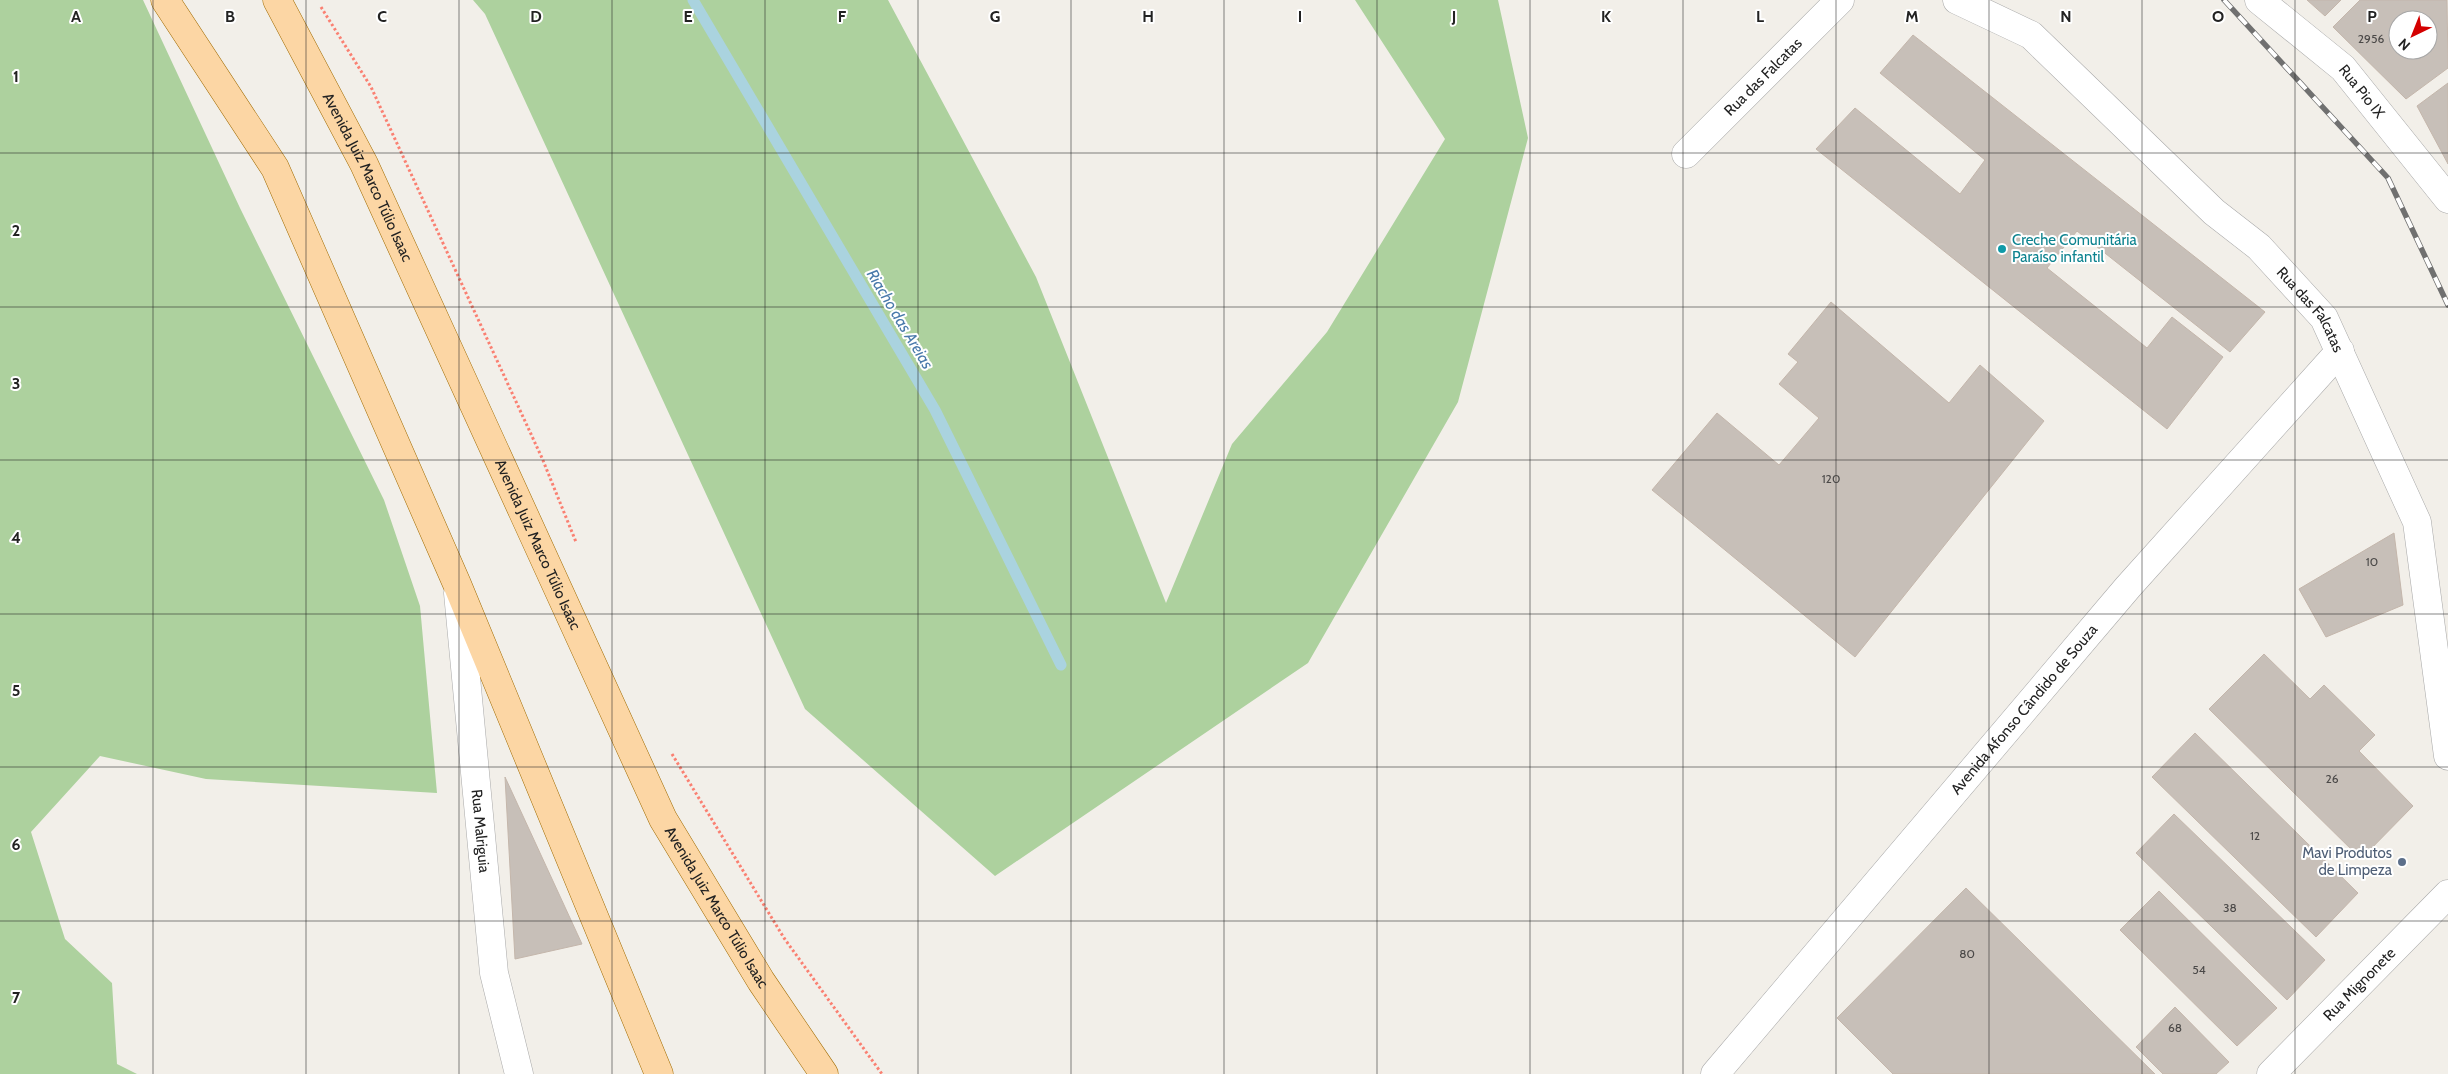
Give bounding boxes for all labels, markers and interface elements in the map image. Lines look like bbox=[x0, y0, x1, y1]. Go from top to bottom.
text: A bbox=[71, 7, 81, 26]
text: B bbox=[225, 7, 235, 26]
text: C bbox=[377, 7, 387, 26]
text: D bbox=[530, 7, 542, 26]
text: E bbox=[683, 7, 693, 26]
text: F bbox=[838, 7, 847, 26]
text: G bbox=[990, 7, 1000, 26]
text: H bbox=[1142, 7, 1154, 26]
text: I bbox=[1298, 7, 1302, 26]
text: J bbox=[1451, 7, 1456, 26]
text: K bbox=[1601, 7, 1611, 26]
text: L bbox=[1756, 7, 1764, 26]
text: M bbox=[1905, 7, 1919, 26]
text: N bbox=[2060, 7, 2072, 26]
text: O bbox=[2212, 7, 2224, 26]
text: P bbox=[2367, 7, 2377, 26]
north arrow bbox=[2388, 10, 2438, 60]
house number: 2956 bbox=[2358, 31, 2384, 46]
street label: Rua das Falcatas bbox=[1720, 34, 1806, 120]
text: N bbox=[2394, 35, 2414, 54]
street label: Rua Pio IX bbox=[2335, 61, 2389, 122]
text: 1 bbox=[13, 67, 19, 86]
street label: Avenida Juiz Marco Túlio Isaac bbox=[319, 90, 416, 264]
text: 2 bbox=[12, 221, 20, 240]
place label: Creche Comunitária Paraíso infantil bbox=[2012, 231, 2137, 266]
marker: Creche Comunitária Paraíso infantil bbox=[1996, 243, 2008, 255]
street label: Rua das Falcatas bbox=[2273, 263, 2347, 355]
water label: Riacho das Areias bbox=[863, 266, 937, 372]
text: 3 bbox=[12, 374, 20, 393]
street label: Avenida Juiz Marco Túlio Isaac bbox=[491, 456, 585, 633]
house number: 120 bbox=[1822, 471, 1840, 486]
text: 4 bbox=[11, 528, 21, 547]
house number: 10 bbox=[2366, 554, 2378, 569]
street label: Avenida Afonso Cândido de Souza bbox=[1947, 620, 2102, 798]
text: 5 bbox=[12, 681, 20, 700]
house number: 26 bbox=[2325, 771, 2339, 786]
street label: Rua Malriguia bbox=[468, 788, 494, 874]
street label: Avenida Juiz Marco Túlio Isaac bbox=[661, 823, 772, 992]
house number: 12 bbox=[2250, 828, 2260, 843]
text: 6 bbox=[12, 835, 21, 854]
place label: Mavi Produtos de Limpeza bbox=[2302, 844, 2393, 879]
marker: Mavi Produtos de Limpeza bbox=[2396, 856, 2408, 868]
house number: 38 bbox=[2223, 900, 2237, 915]
street label: Rua Mignonete bbox=[2319, 944, 2399, 1024]
house number: 80 bbox=[1959, 946, 1975, 961]
house number: 54 bbox=[2192, 962, 2206, 977]
text: 7 bbox=[12, 988, 21, 1007]
house number: 68 bbox=[2168, 1020, 2182, 1035]

